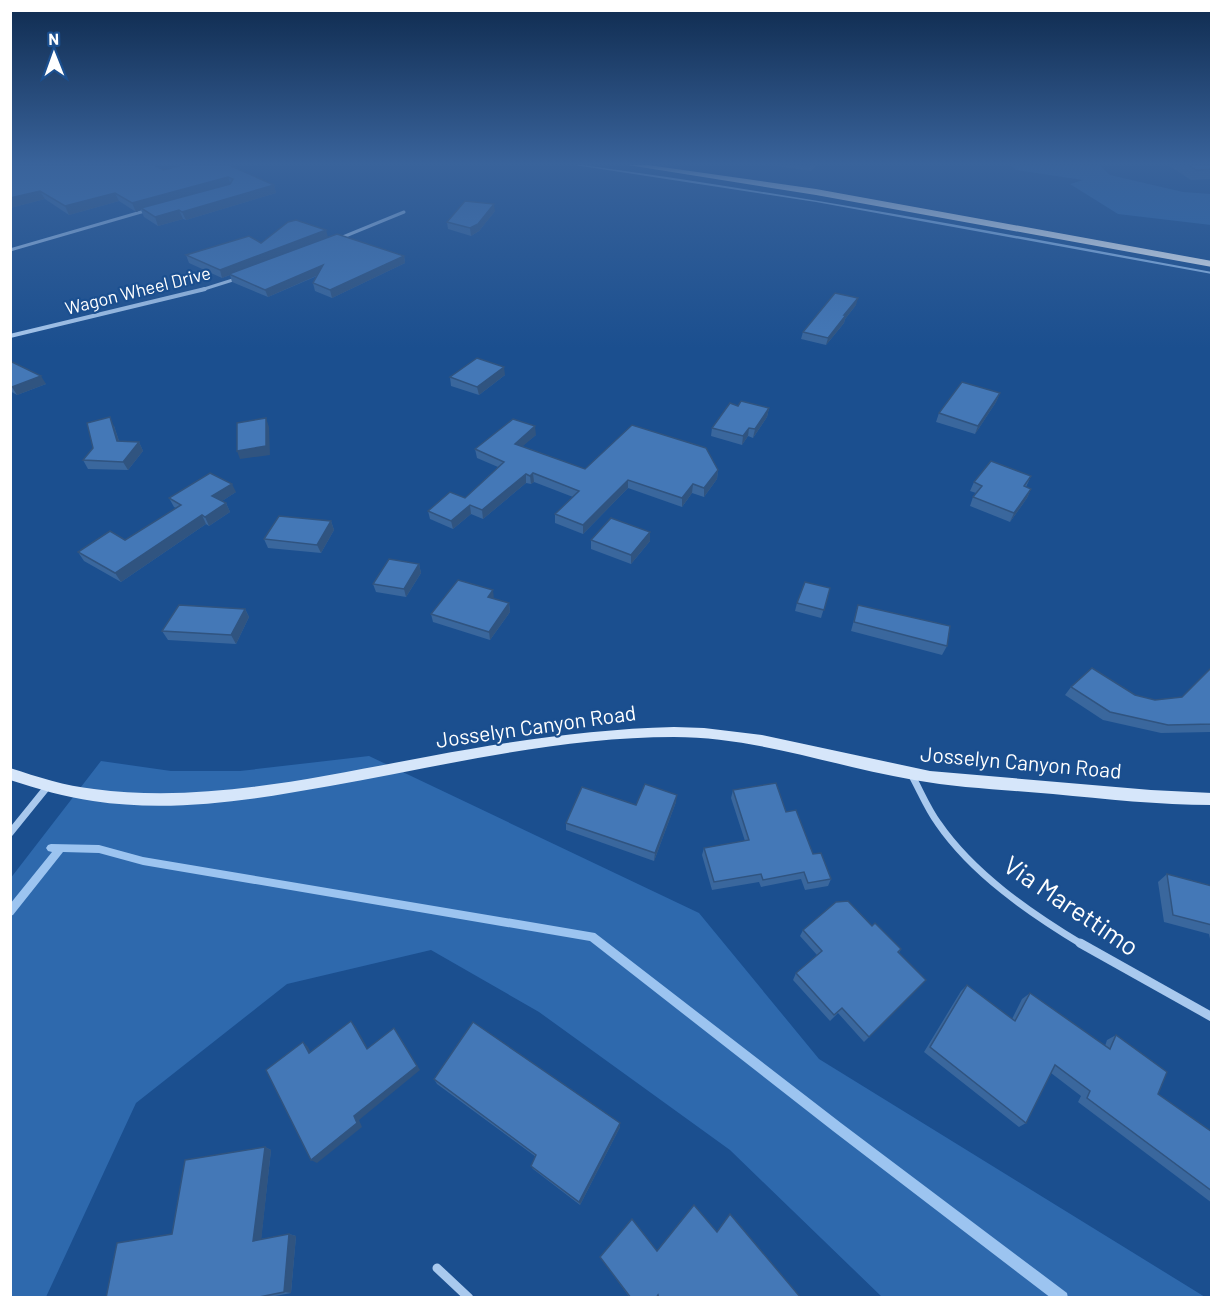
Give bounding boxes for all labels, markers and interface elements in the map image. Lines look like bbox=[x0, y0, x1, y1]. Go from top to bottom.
north arrow bbox=[24, 24, 84, 84]
text: N bbox=[48, 29, 59, 48]
street label: Wagon Wheel Drive bbox=[63, 261, 213, 319]
street label: Josselyn Canyon Road bbox=[434, 699, 637, 752]
street label: Josselyn Canyon Road bbox=[919, 740, 1123, 783]
street label: Via Marettimo bbox=[998, 848, 1145, 961]

